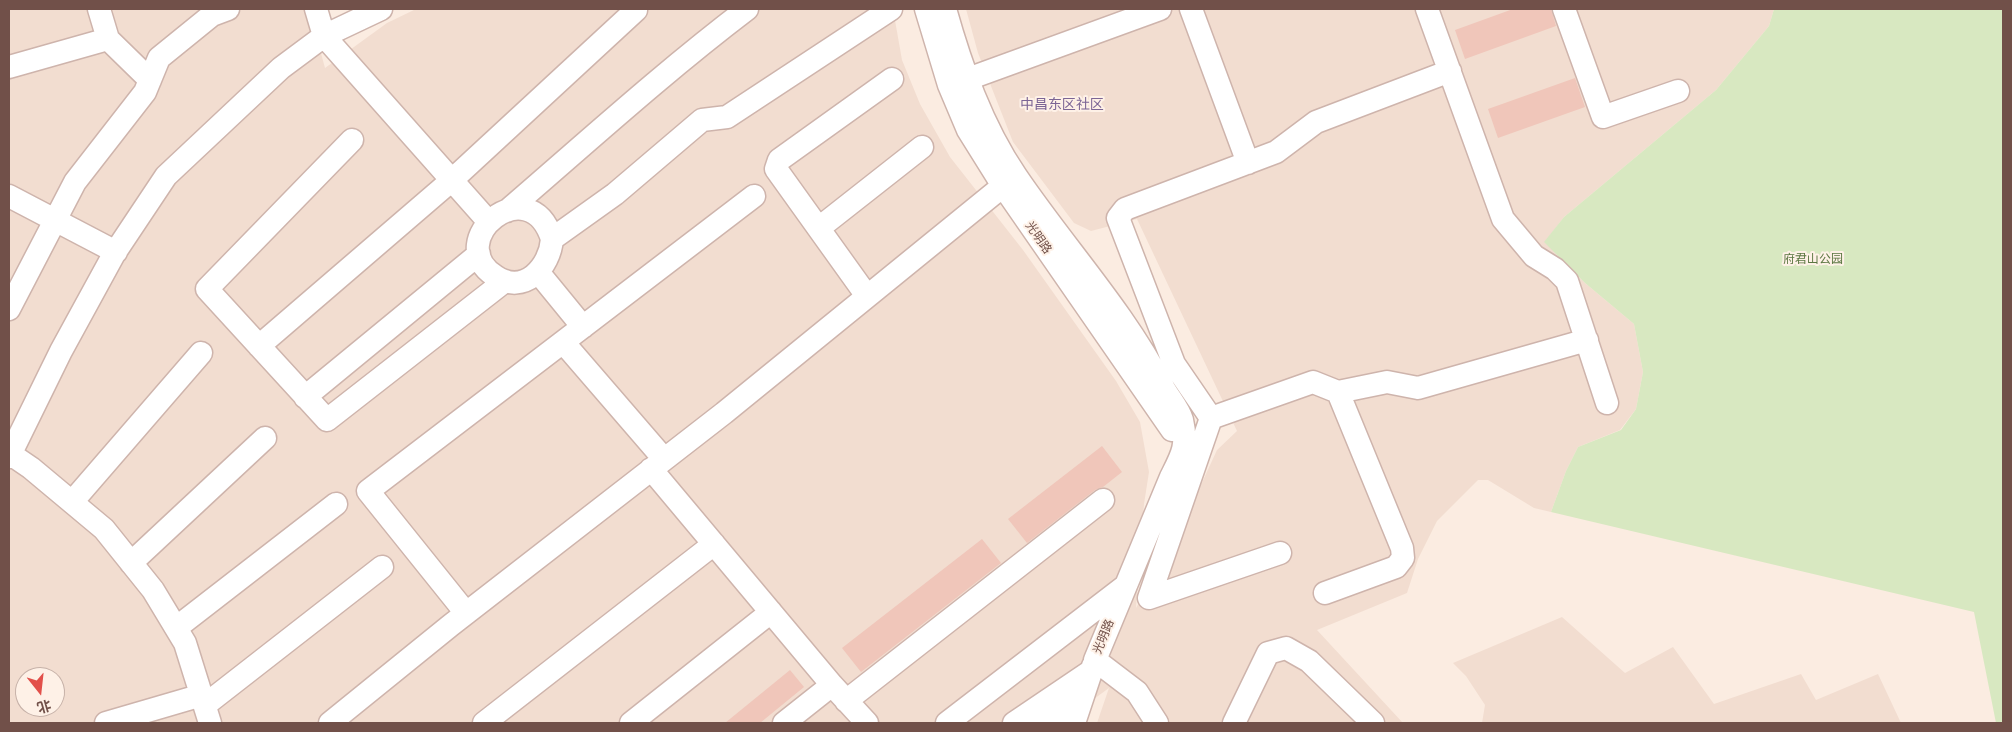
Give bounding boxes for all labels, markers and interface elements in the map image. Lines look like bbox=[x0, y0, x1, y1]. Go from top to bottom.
district label: 中昌东区社区 bbox=[1020, 97, 1104, 113]
street label: 光明路 bbox=[1022, 219, 1054, 257]
park label: 府君山公园 bbox=[1783, 253, 1843, 267]
street label: 光明路 bbox=[1091, 618, 1117, 656]
north arrow bbox=[15, 667, 65, 717]
text: 北 bbox=[35, 696, 53, 716]

